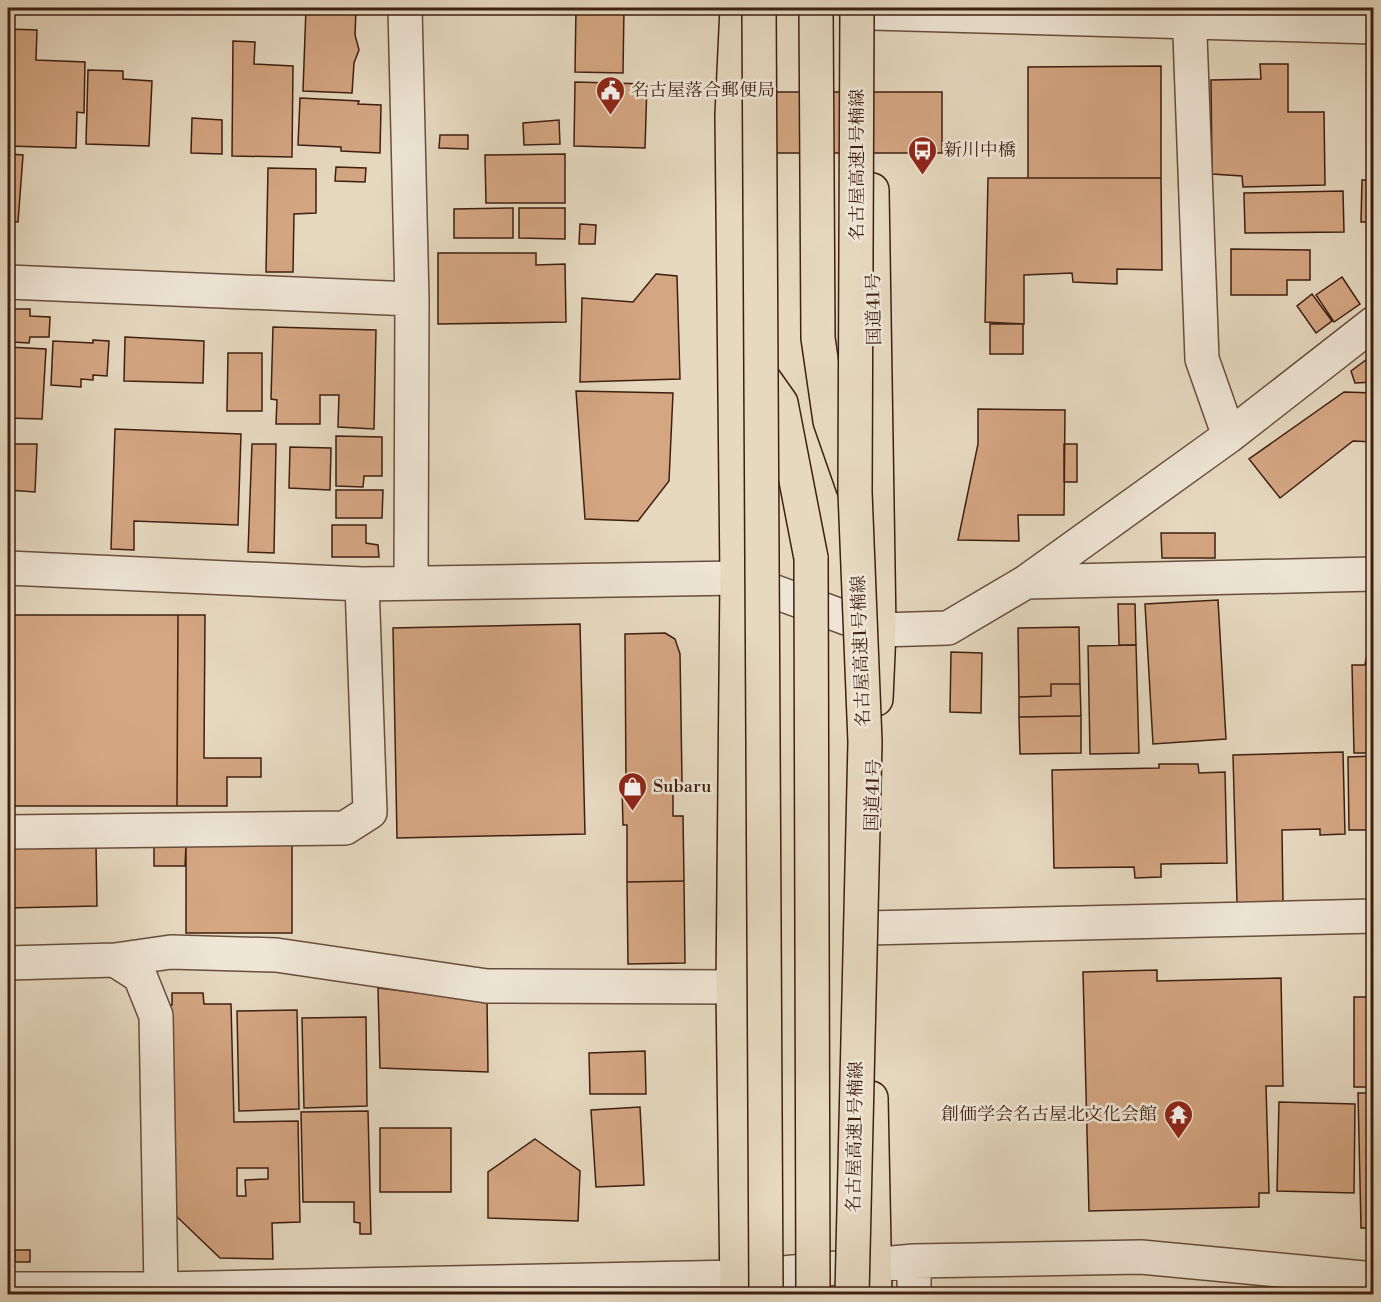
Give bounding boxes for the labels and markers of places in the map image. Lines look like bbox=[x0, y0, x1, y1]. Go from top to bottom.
public building icon: 名古屋落合郵便局 bbox=[594, 74, 626, 116]
place label: 名古屋落合郵便局 bbox=[631, 79, 775, 102]
bus stop icon: 新川中橋 bbox=[907, 134, 939, 176]
place label: 新川中橋 bbox=[944, 139, 1016, 162]
shop icon: Subaru bbox=[616, 770, 648, 812]
place label: Subaru bbox=[653, 775, 712, 798]
temple icon: 創価学会名古屋北文化会館 bbox=[1162, 1098, 1194, 1140]
place label: 創価学会名古屋北文化会館 bbox=[941, 1103, 1157, 1126]

